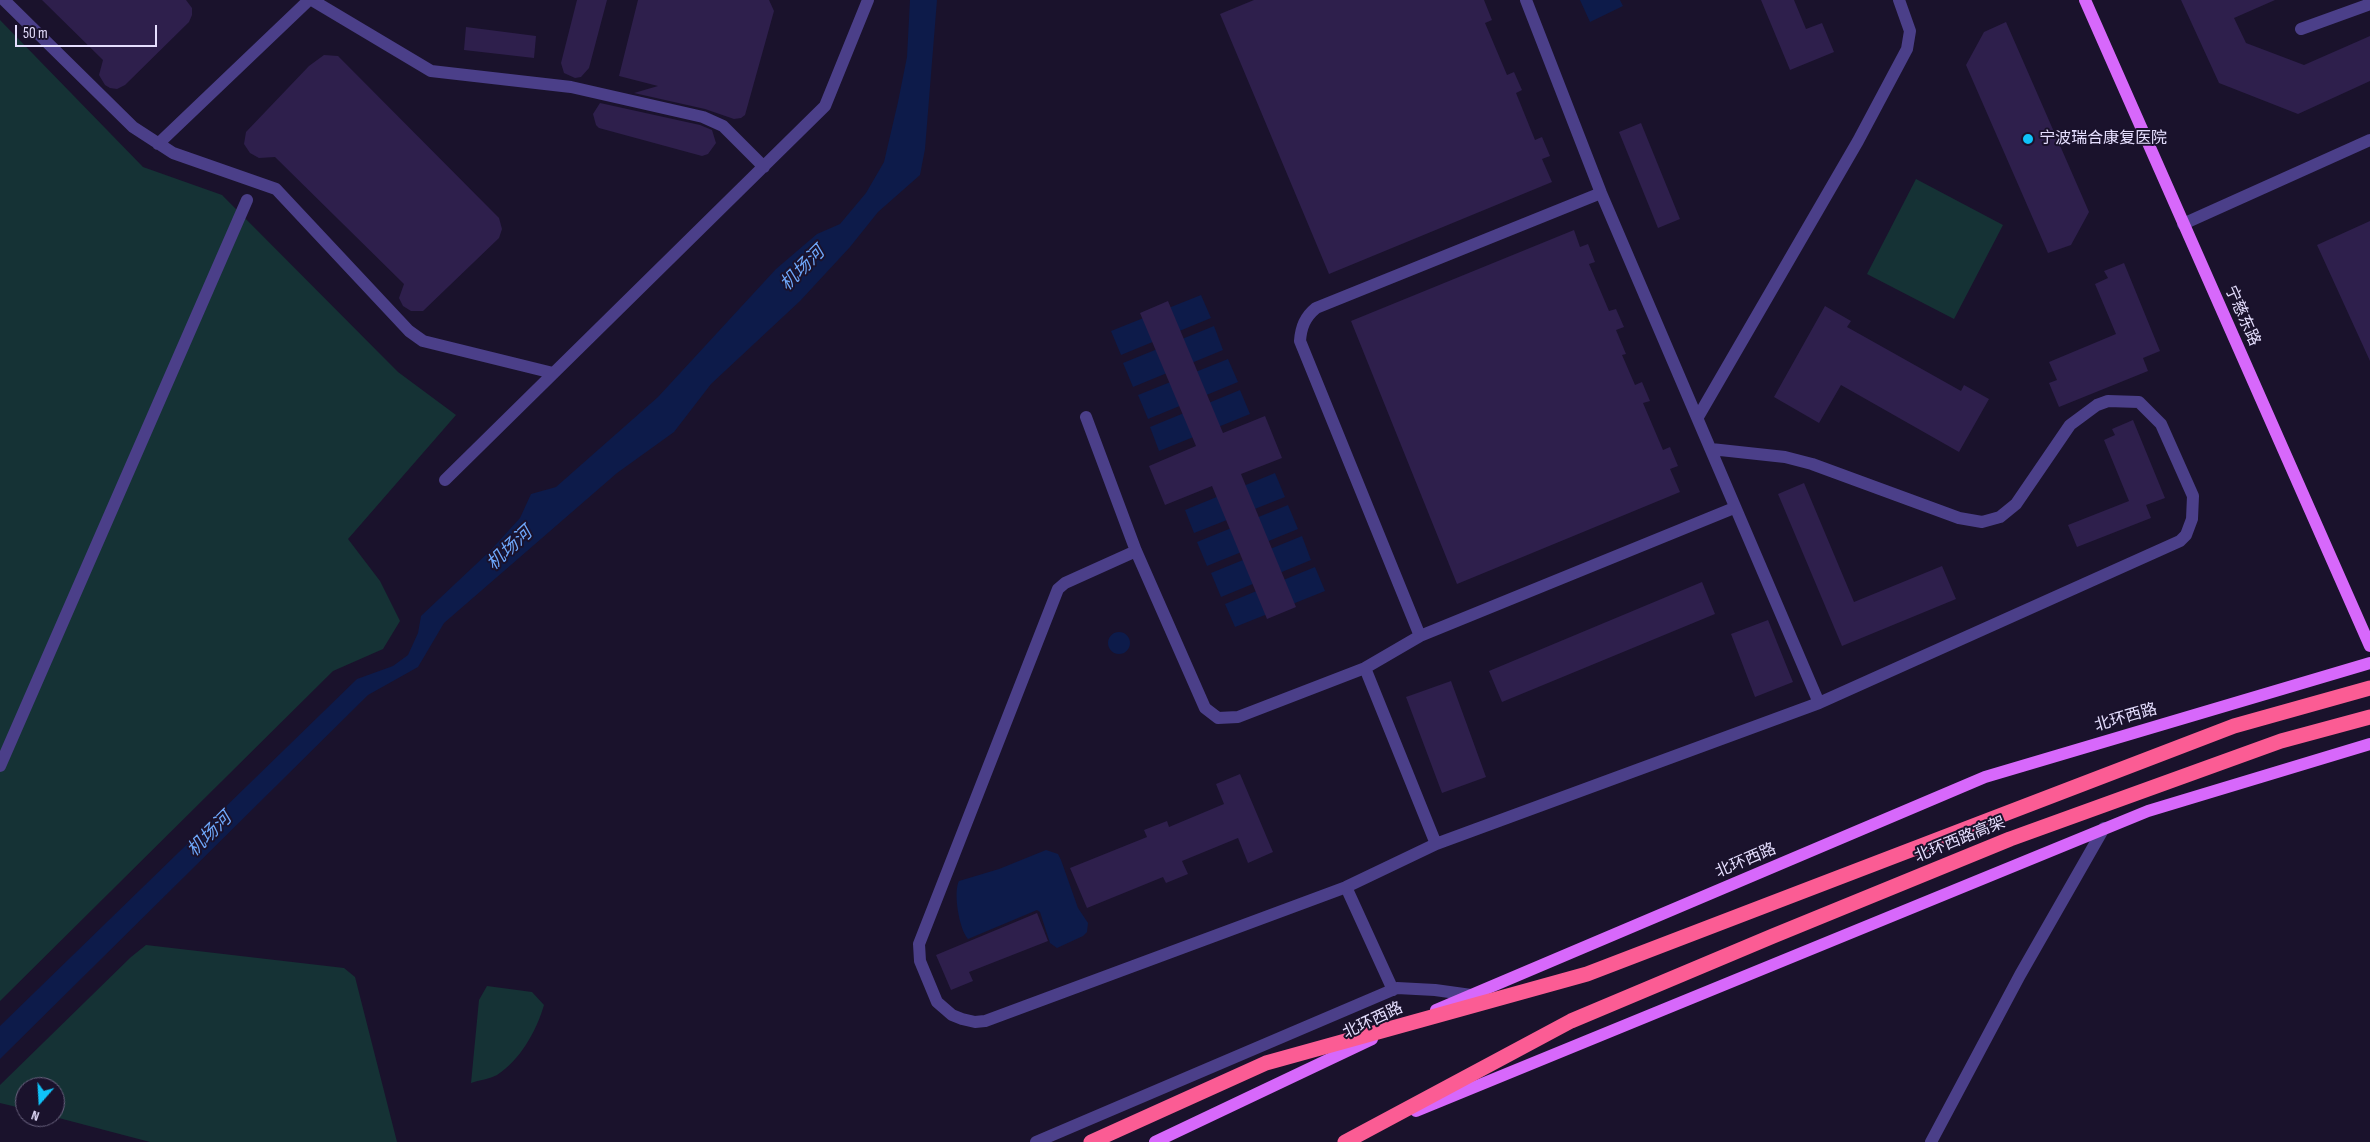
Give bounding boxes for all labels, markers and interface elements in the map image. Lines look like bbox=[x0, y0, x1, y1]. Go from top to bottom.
scale bar bbox=[18, 15, 160, 47]
text: 50 m bbox=[23, 24, 48, 43]
place label: 宁波瑞合康复医院 bbox=[2039, 129, 2167, 149]
marker: 宁波瑞合康复医院 bbox=[2021, 132, 2035, 146]
water label: 机场河 bbox=[776, 242, 830, 296]
street label: 宁慈东路 bbox=[2220, 283, 2264, 349]
water label: 机场河 bbox=[483, 523, 537, 575]
street label: 北环西路 bbox=[2093, 700, 2159, 736]
water label: 机场河 bbox=[183, 808, 237, 862]
street label: 北环西路高架 bbox=[1912, 813, 2008, 867]
street label: 北环西路 bbox=[1713, 840, 1779, 882]
street label: 北环西路 bbox=[1340, 999, 1406, 1043]
north arrow bbox=[15, 1077, 65, 1127]
text: N bbox=[29, 1106, 42, 1125]

